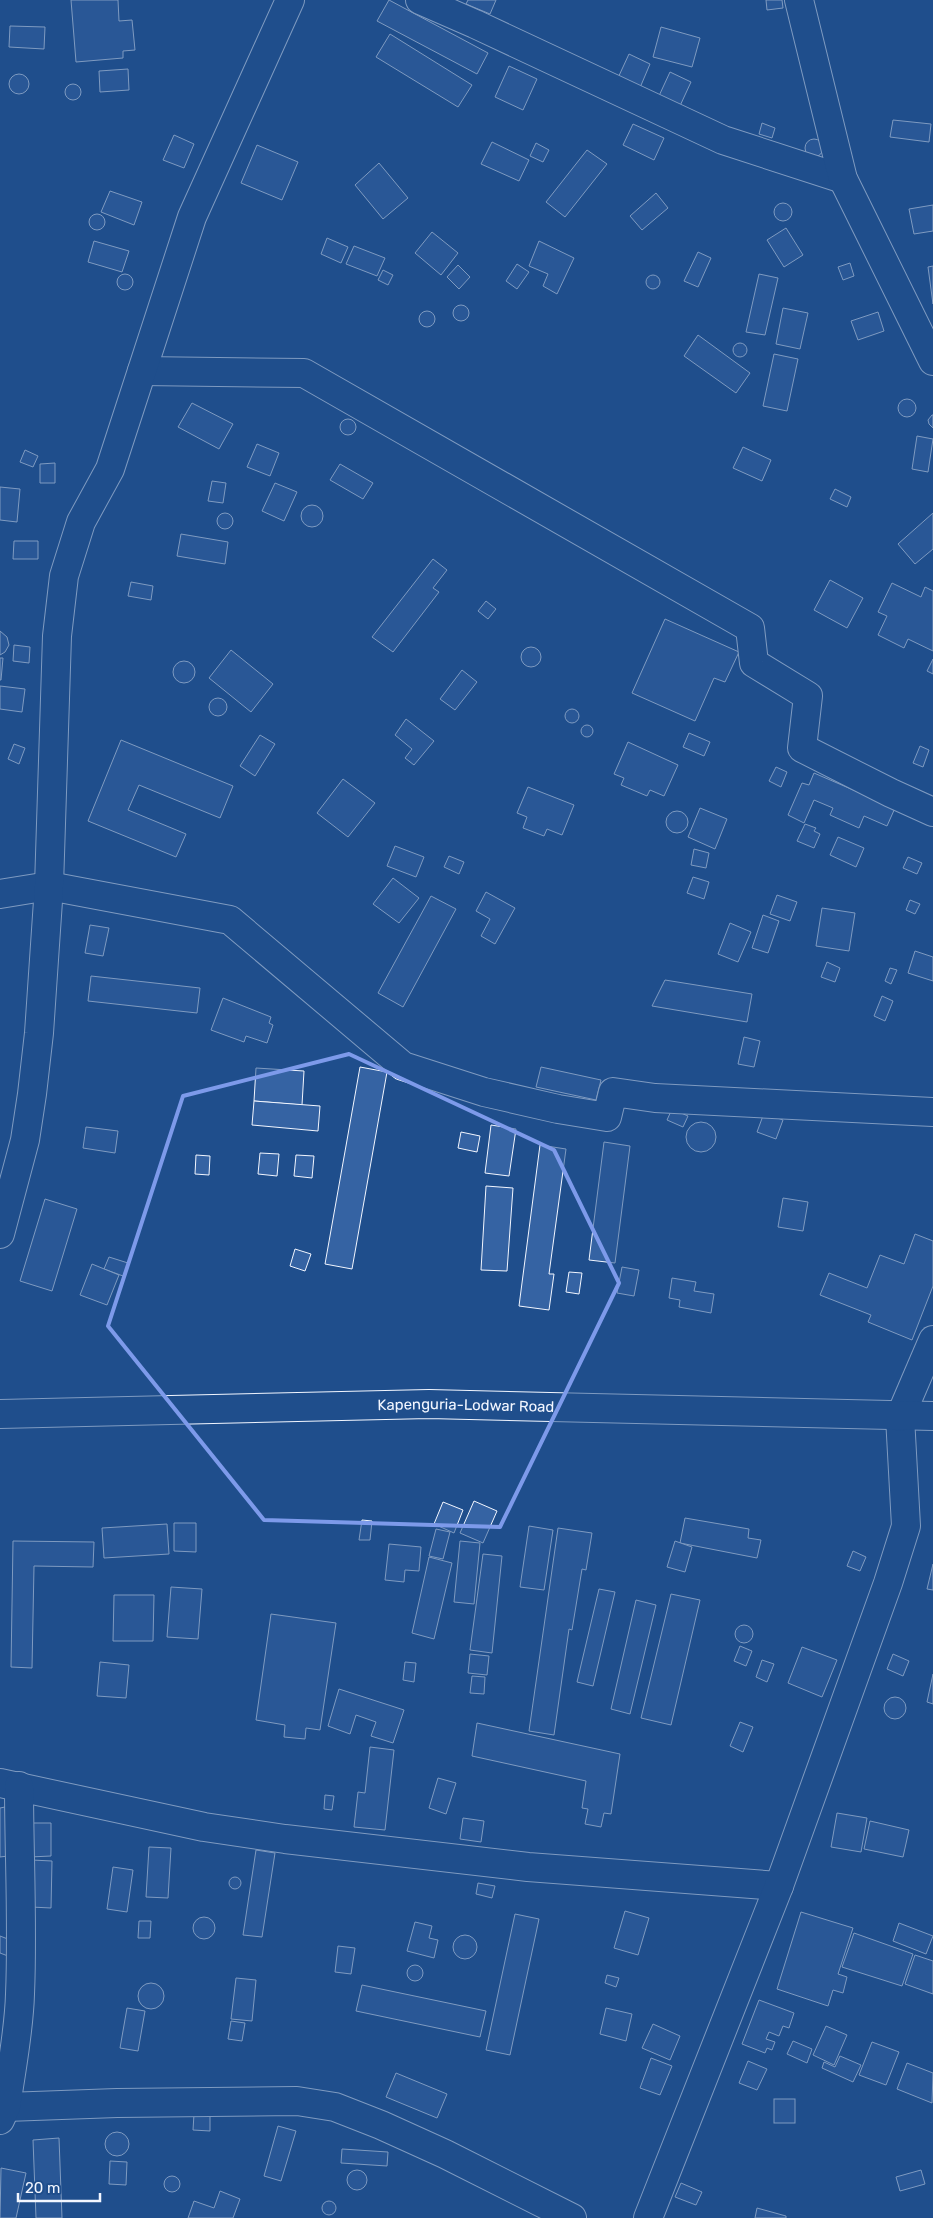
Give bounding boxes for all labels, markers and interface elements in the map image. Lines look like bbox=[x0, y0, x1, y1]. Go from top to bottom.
street label: Kapenguria-Lodwar Road bbox=[377, 1395, 555, 1416]
scale bar bbox=[18, 2170, 100, 2202]
text: 20 m bbox=[25, 2179, 60, 2197]

